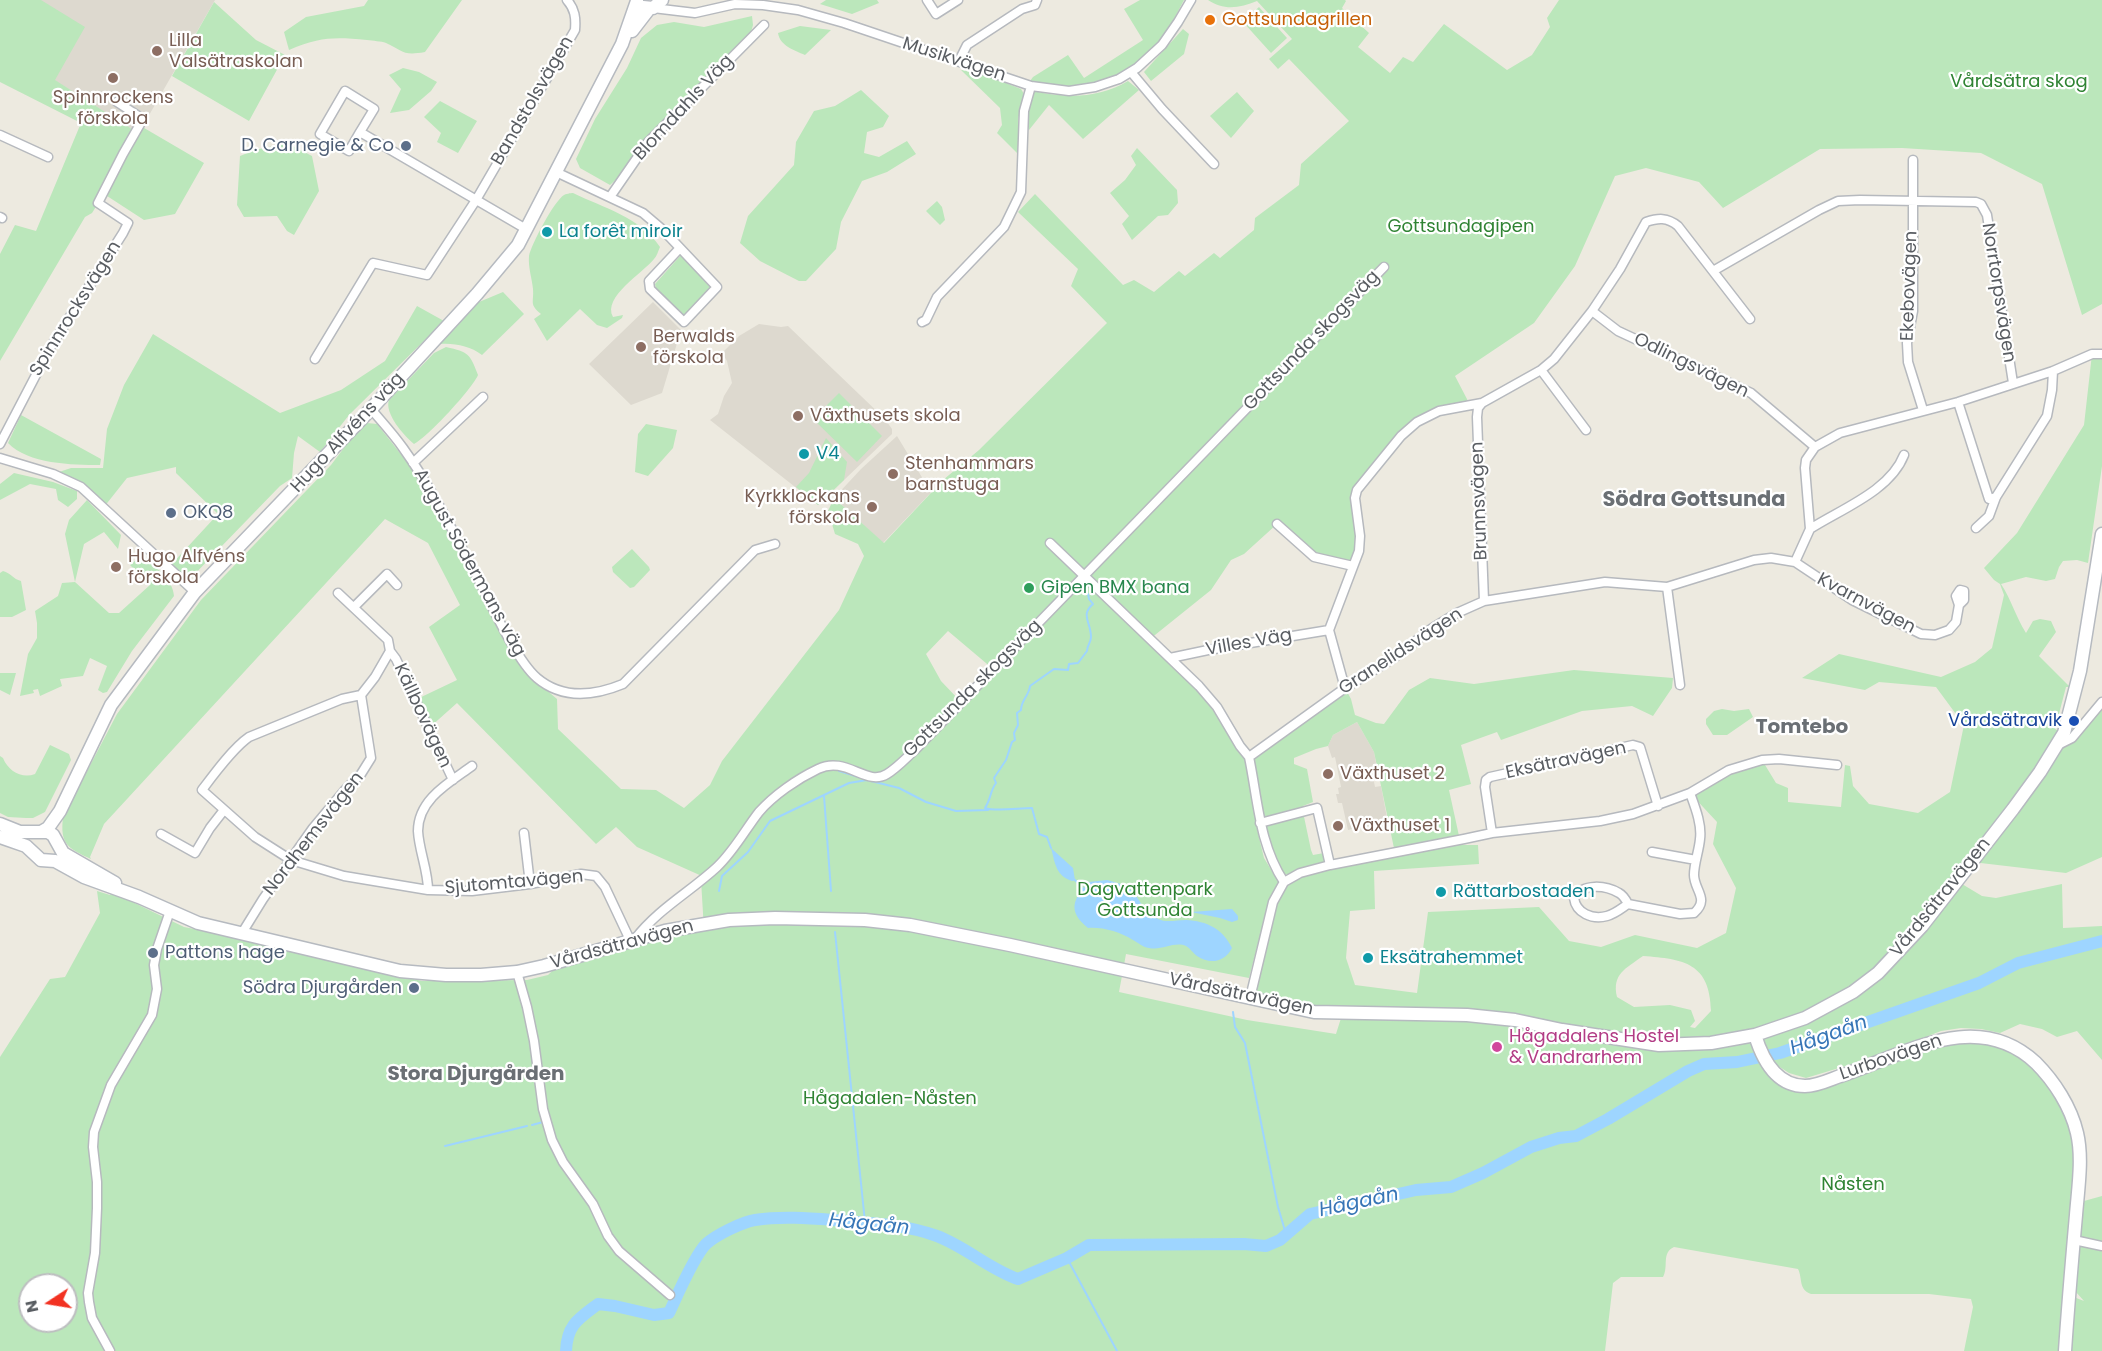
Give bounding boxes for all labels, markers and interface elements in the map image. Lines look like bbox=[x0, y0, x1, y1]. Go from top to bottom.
place label: Gottsundagrillen bbox=[1222, 9, 1372, 31]
marker: Gottsundagrillen bbox=[1203, 13, 1217, 27]
place label: Lilla Valsätraskolan bbox=[169, 30, 303, 72]
street label: Bandstolsvägen bbox=[487, 33, 579, 169]
street label: Musikvägen bbox=[900, 33, 1008, 87]
marker: Lilla Valsätraskolan bbox=[150, 44, 164, 58]
street label: Blomdahls Väg bbox=[630, 51, 738, 165]
marker: Spinnrockens förskola bbox=[106, 71, 120, 85]
park label: Vårdsätra skog bbox=[1950, 71, 2088, 93]
place label: Spinnrockens förskola bbox=[53, 87, 173, 130]
place label: D. Carnegie & Co bbox=[241, 135, 394, 157]
marker: D. Carnegie & Co bbox=[399, 139, 413, 153]
park label: Gottsundagipen bbox=[1388, 216, 1534, 238]
place label: La forêt miroir bbox=[559, 221, 683, 243]
street label: Norrtorpsvägen bbox=[1976, 222, 2020, 364]
marker: La forêt miroir bbox=[540, 225, 554, 239]
street label: Ekebovägen bbox=[1897, 230, 1923, 342]
street label: Spinnrocksvägen bbox=[26, 237, 126, 381]
street label: Gottsunda skogsväg bbox=[1239, 266, 1385, 416]
place label: Berwalds förskola bbox=[653, 326, 735, 368]
street label: Odlingsvägen bbox=[1630, 329, 1752, 403]
marker: Berwalds förskola bbox=[634, 340, 648, 354]
street label: Hugo Alfvéns väg bbox=[287, 368, 409, 498]
place label: Växthusets skola bbox=[810, 405, 961, 427]
marker: Växthusets skola bbox=[791, 409, 805, 423]
street label: Brunnsvägen bbox=[1467, 441, 1493, 561]
place label: V4 bbox=[816, 443, 839, 465]
marker: V4 bbox=[797, 447, 811, 461]
place label: Stenhammars barnstuga bbox=[905, 453, 1034, 496]
street label: August Södermans väg bbox=[408, 465, 530, 661]
marker: Stenhammars barnstuga bbox=[886, 467, 900, 481]
place label: Kyrkklockans förskola bbox=[745, 486, 860, 528]
district label: Södra Gottsunda bbox=[1602, 488, 1786, 514]
marker: Kyrkklockans förskola bbox=[865, 500, 879, 514]
place label: OKQ8 bbox=[183, 502, 233, 524]
marker: OKQ8 bbox=[164, 506, 178, 520]
place label: Hugo Alfvéns förskola bbox=[128, 546, 245, 588]
marker: Hugo Alfvéns förskola bbox=[109, 560, 123, 574]
street label: Kvarnvägen bbox=[1813, 569, 1919, 639]
place label: Gipen BMX bana bbox=[1041, 577, 1190, 599]
marker: Gipen BMX bana bbox=[1022, 581, 1036, 595]
street label: Granelidsvägen bbox=[1335, 604, 1467, 700]
street label: Gottsunda skogsväg bbox=[899, 615, 1047, 763]
street label: Villes Väg bbox=[1204, 625, 1294, 661]
street label: Källbovägen bbox=[388, 660, 456, 772]
place label: Vårdsätravik bbox=[1948, 710, 2062, 732]
marker: Vårdsätravik bbox=[2067, 714, 2081, 728]
district label: Tomtebo bbox=[1756, 716, 1848, 740]
street label: Eksätravägen bbox=[1504, 738, 1628, 784]
place label: Växthuset 2 bbox=[1340, 763, 1445, 785]
marker: Växthuset 2 bbox=[1321, 767, 1335, 781]
street label: Nordhemsvägen bbox=[259, 768, 369, 900]
place label: Växthuset 1 bbox=[1350, 815, 1450, 837]
marker: Växthuset 1 bbox=[1331, 819, 1345, 833]
street label: Vårdsätravägen bbox=[1886, 834, 1996, 962]
street label: Sjutomtavägen bbox=[444, 866, 584, 900]
park label: Dagvattenpark Gottsunda bbox=[1077, 879, 1213, 922]
place label: Rättarbostaden bbox=[1453, 881, 1595, 903]
marker: Rättarbostaden bbox=[1434, 885, 1448, 899]
street label: Vårdsätravägen bbox=[548, 916, 696, 974]
place label: Pattons hage bbox=[165, 942, 285, 964]
marker: Pattons hage bbox=[146, 946, 160, 960]
place label: Eksätrahemmet bbox=[1380, 947, 1523, 969]
marker: Eksätrahemmet bbox=[1361, 951, 1375, 965]
street label: Vårdsätravägen bbox=[1167, 969, 1315, 1021]
place label: Södra Djurgården bbox=[243, 977, 402, 999]
marker: Södra Djurgården bbox=[407, 981, 421, 995]
water label: Hågaån bbox=[1787, 1011, 1871, 1061]
place label: Hågadalens Hostel & Vandrarhem bbox=[1509, 1026, 1679, 1068]
street label: Lurbovägen bbox=[1837, 1030, 1945, 1086]
marker: Hågadalens Hostel & Vandrarhem bbox=[1490, 1040, 1504, 1054]
district label: Stora Djurgården bbox=[387, 1063, 565, 1087]
park label: Hågadalen-Nåsten bbox=[803, 1088, 977, 1110]
park label: Nåsten bbox=[1821, 1174, 1885, 1196]
water label: Hågaån bbox=[1317, 1183, 1401, 1223]
water label: Hågaån bbox=[828, 1209, 910, 1241]
north arrow bbox=[18, 1273, 78, 1333]
text: N bbox=[19, 1298, 44, 1315]

